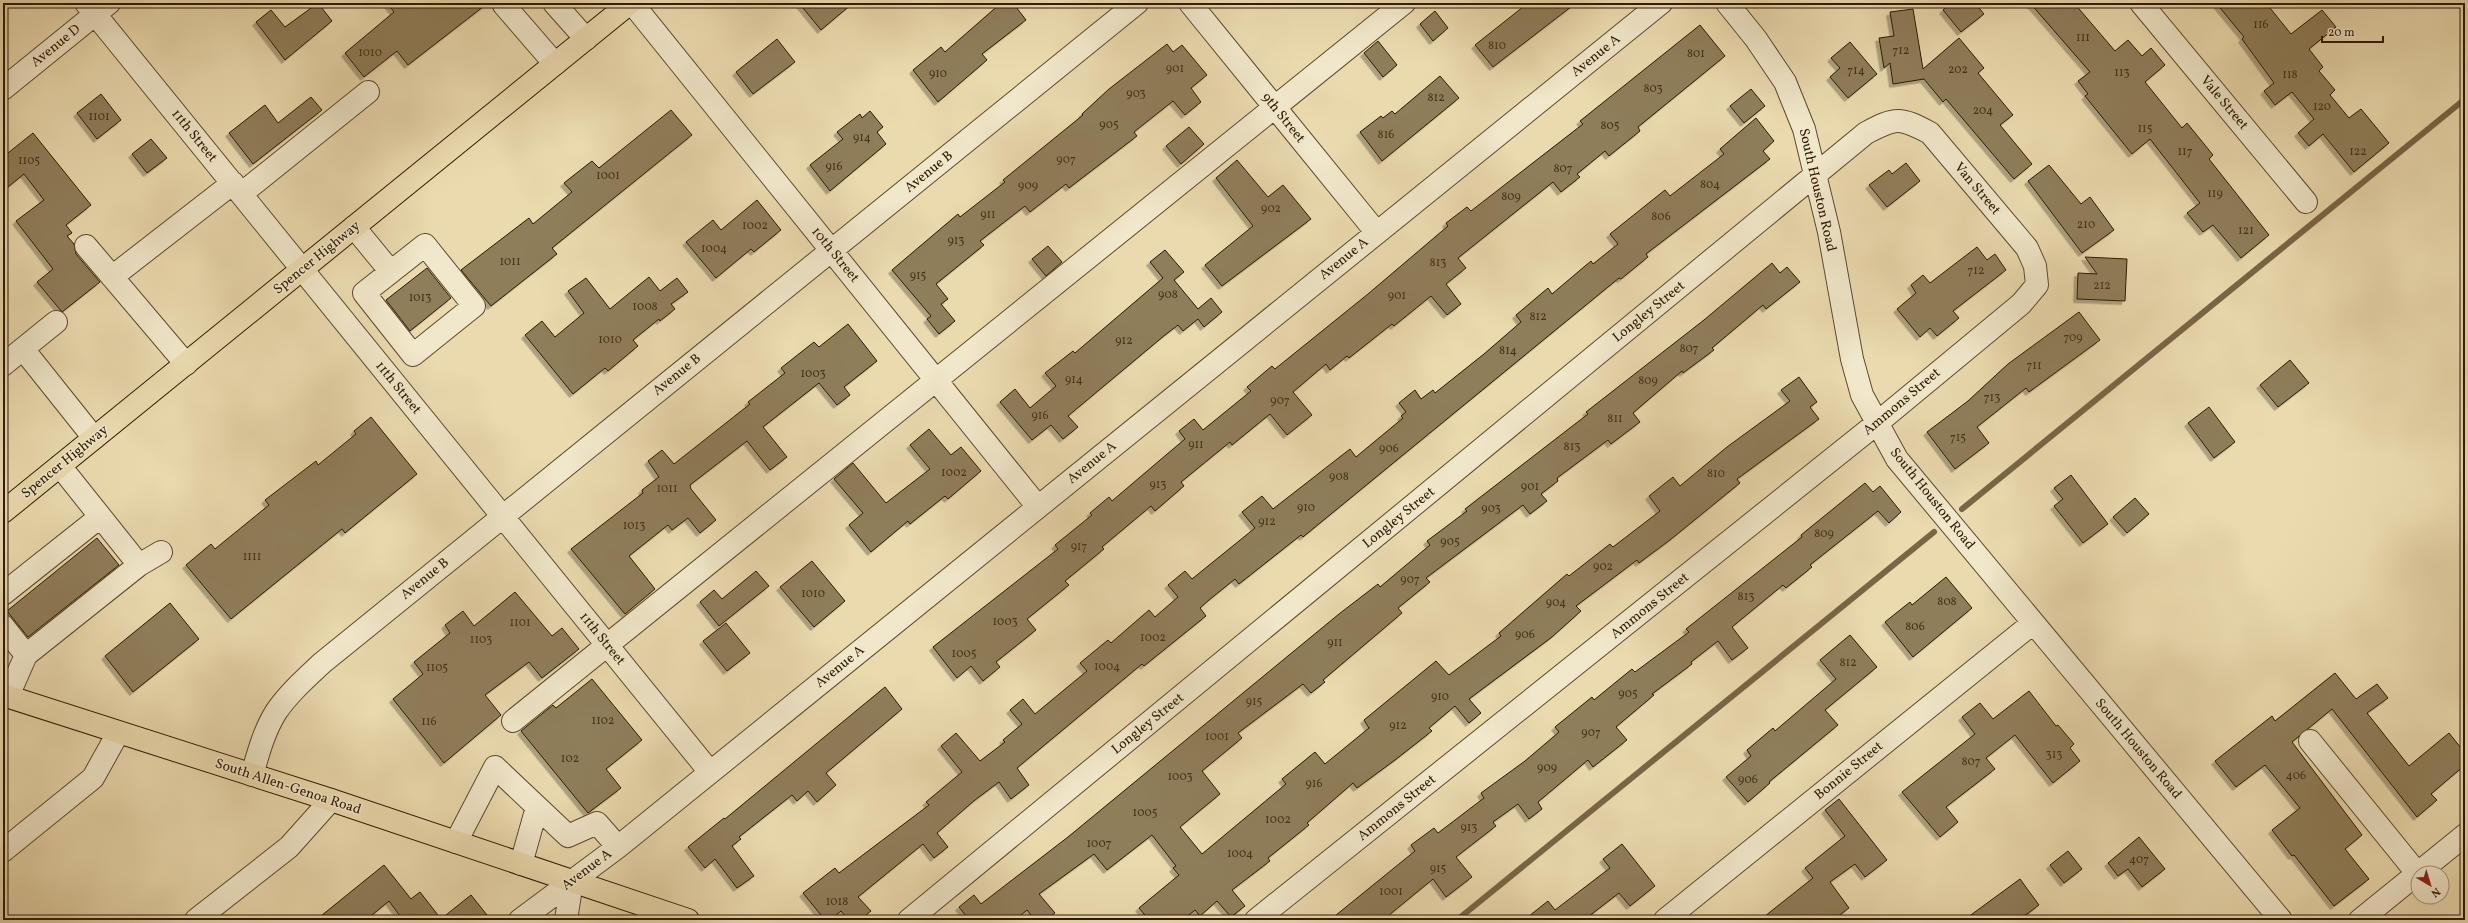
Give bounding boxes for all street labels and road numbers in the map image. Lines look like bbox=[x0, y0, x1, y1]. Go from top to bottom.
street label: Avenue D bbox=[27, 20, 85, 72]
street label: Avenue A bbox=[1567, 30, 1625, 82]
street label: Vale Street bbox=[2196, 72, 2252, 134]
street label: 9th Street bbox=[1257, 89, 1309, 147]
street label: 11th Street bbox=[167, 105, 221, 167]
street label: South Houston Road bbox=[1794, 126, 1840, 254]
street label: Avenue B bbox=[901, 147, 957, 197]
street label: Van Street bbox=[1949, 159, 2005, 219]
street label: Spencer Highway bbox=[269, 217, 365, 299]
street label: 10th Street bbox=[807, 223, 863, 287]
street label: Avenue A bbox=[1315, 233, 1373, 285]
street label: Longley Street bbox=[1609, 277, 1689, 347]
street label: Avenue B bbox=[649, 350, 705, 400]
street label: 11th Street bbox=[371, 357, 425, 419]
street label: Ammons Street bbox=[1859, 364, 1945, 440]
street label: Spencer Highway bbox=[17, 421, 113, 503]
street label: Avenue A bbox=[1063, 437, 1121, 489]
street label: South Houston Road bbox=[1885, 444, 1979, 554]
street label: Longley Street bbox=[1359, 483, 1439, 553]
street label: Avenue B bbox=[397, 554, 453, 604]
street label: Ammons Street bbox=[1607, 568, 1693, 644]
street label: 11th Street bbox=[575, 608, 629, 670]
street label: Avenue A bbox=[811, 641, 869, 693]
street label: Longley Street bbox=[1108, 689, 1188, 759]
street label: South Houston Road bbox=[2090, 695, 2186, 803]
street label: Bonnie Street bbox=[1811, 737, 1887, 805]
street label: South Allen-Genoa Road bbox=[213, 754, 364, 820]
street label: Ammons Street bbox=[1354, 770, 1440, 846]
street label: Avenue A bbox=[558, 845, 616, 895]

